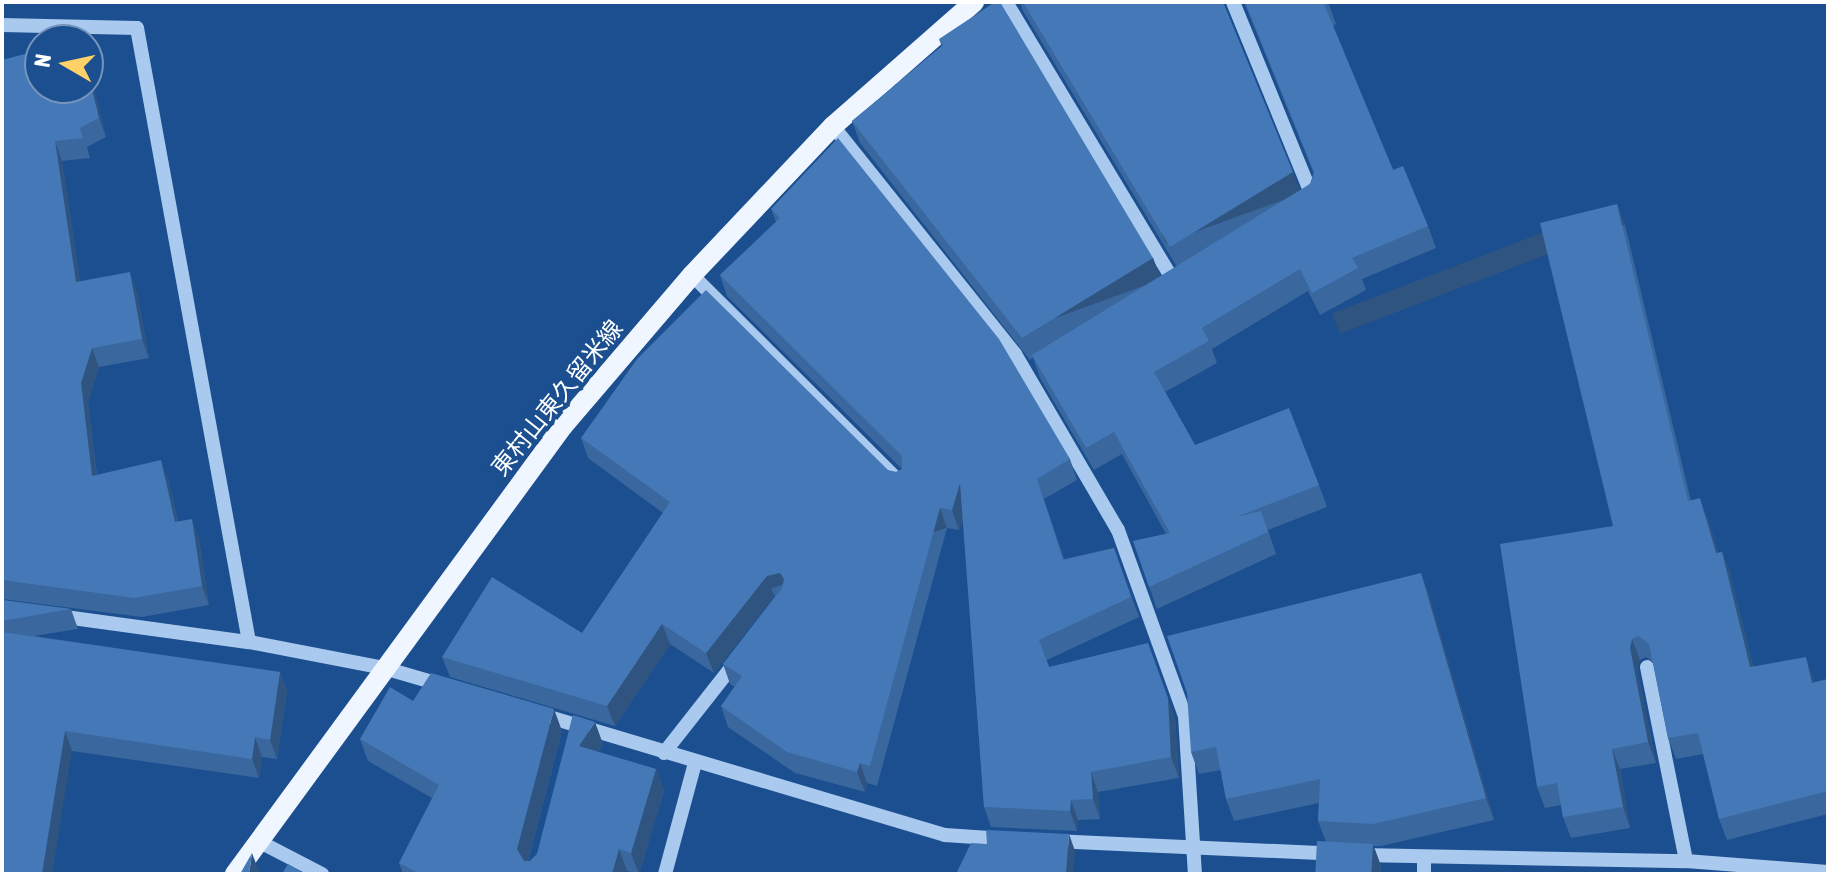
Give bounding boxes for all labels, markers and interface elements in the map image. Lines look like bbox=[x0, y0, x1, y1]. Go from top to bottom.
north arrow bbox=[24, 24, 104, 104]
text: N bbox=[28, 52, 56, 69]
street label: 東村山東久留米線 bbox=[485, 314, 629, 482]

